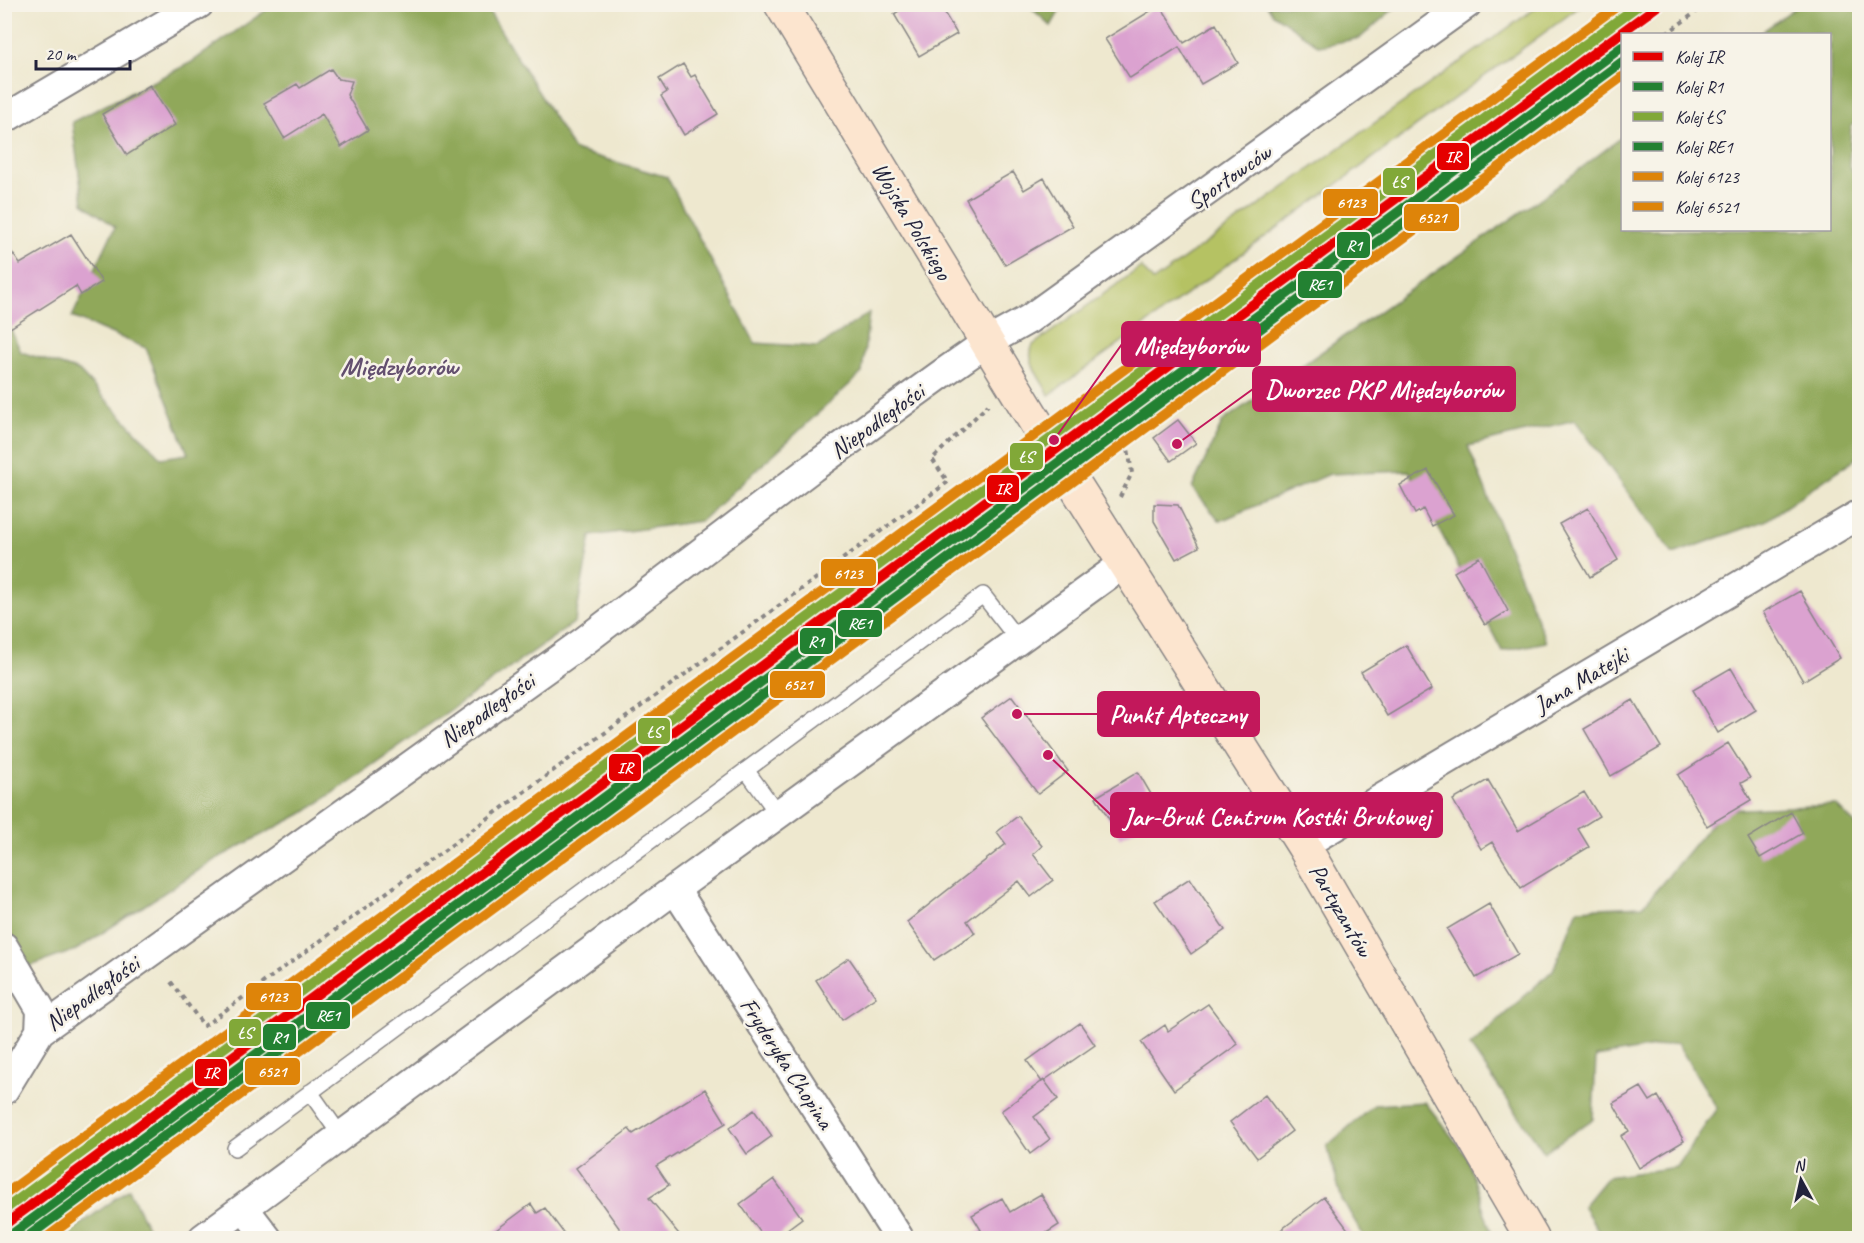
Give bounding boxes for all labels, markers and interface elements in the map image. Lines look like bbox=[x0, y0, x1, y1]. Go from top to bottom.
scale bar bbox=[36, 33, 130, 71]
legend bbox=[1621, 33, 1831, 231]
text: 20 m bbox=[45, 43, 78, 65]
text: Kolej IR bbox=[1675, 46, 1726, 68]
text: Kolej R1 bbox=[1675, 76, 1724, 98]
text: Kolej ŁS bbox=[1675, 106, 1726, 128]
street label: Sportowców bbox=[1181, 136, 1278, 217]
text: Kolej RE1 bbox=[1675, 136, 1734, 158]
line badge: IR bbox=[1436, 142, 1470, 171]
text: IR bbox=[1445, 147, 1463, 167]
street label: Wojska Polskiego bbox=[865, 157, 960, 287]
text: Kolej 6123 bbox=[1675, 166, 1741, 188]
line badge: ŁS bbox=[1382, 167, 1416, 196]
text: ŁS bbox=[1392, 172, 1410, 192]
line badge: 6123 bbox=[1322, 188, 1379, 217]
text: 6123 bbox=[1336, 193, 1367, 213]
text: Kolej 6521 bbox=[1675, 196, 1740, 218]
line badge: 6521 bbox=[1403, 203, 1460, 232]
text: 6521 bbox=[1418, 208, 1448, 228]
line badge: R1 bbox=[1336, 231, 1371, 259]
text: R1 bbox=[1346, 236, 1364, 256]
line badge: RE1 bbox=[1297, 270, 1343, 299]
text: RE1 bbox=[1308, 275, 1334, 295]
callout: Międzyborów bbox=[1122, 322, 1260, 366]
text: Międzyborów bbox=[1134, 329, 1250, 362]
district label: Międzyborów bbox=[340, 349, 461, 383]
callout: Dworzec PKP Międzyborów bbox=[1253, 367, 1515, 411]
text: Dworzec PKP Międzyborów bbox=[1265, 373, 1505, 406]
street label: Niepodległości bbox=[824, 375, 932, 465]
line badge: ŁS bbox=[1009, 442, 1044, 471]
text: ŁS bbox=[1019, 447, 1037, 467]
line badge: IR bbox=[986, 474, 1020, 503]
text: IR bbox=[995, 479, 1013, 499]
line badge: 6123 bbox=[820, 558, 877, 587]
text: 6123 bbox=[833, 564, 864, 584]
line badge: RE1 bbox=[837, 609, 883, 638]
text: RE1 bbox=[848, 614, 874, 634]
line badge: R1 bbox=[799, 627, 834, 655]
text: R1 bbox=[808, 632, 826, 652]
street label: Jana Matejki bbox=[1527, 639, 1636, 720]
street label: Niepodległości bbox=[434, 665, 543, 754]
line badge: 6521 bbox=[769, 670, 826, 699]
text: 6521 bbox=[784, 675, 814, 695]
callout: Punkt Apteczny bbox=[1098, 692, 1259, 736]
text: Punkt Apteczny bbox=[1110, 698, 1250, 731]
line badge: ŁS bbox=[637, 717, 671, 745]
text: ŁS bbox=[647, 722, 665, 742]
line badge: IR bbox=[608, 753, 642, 782]
text: IR bbox=[617, 758, 635, 778]
callout: Jar-Bruk Centrum Kostki Brukowej bbox=[1111, 793, 1442, 837]
text: Jar-Bruk Centrum Kostki Brukowej bbox=[1121, 800, 1434, 833]
street label: Partyzantów bbox=[1302, 858, 1380, 963]
street label: Niepodległości bbox=[39, 947, 147, 1037]
line badge: 6123 bbox=[245, 982, 302, 1011]
text: 6123 bbox=[258, 987, 289, 1007]
street label: Fryderyka Chopina bbox=[733, 992, 841, 1135]
line badge: RE1 bbox=[305, 1001, 351, 1030]
text: RE1 bbox=[316, 1006, 342, 1026]
line badge: ŁS bbox=[228, 1018, 262, 1047]
text: ŁS bbox=[238, 1023, 256, 1043]
line badge: R1 bbox=[262, 1023, 297, 1051]
text: R1 bbox=[272, 1028, 290, 1048]
line badge: 6521 bbox=[244, 1057, 301, 1086]
line badge: IR bbox=[194, 1058, 228, 1087]
text: 6521 bbox=[258, 1062, 288, 1082]
text: IR bbox=[203, 1063, 221, 1083]
north arrow bbox=[1771, 1150, 1831, 1210]
text: N bbox=[1793, 1155, 1808, 1177]

